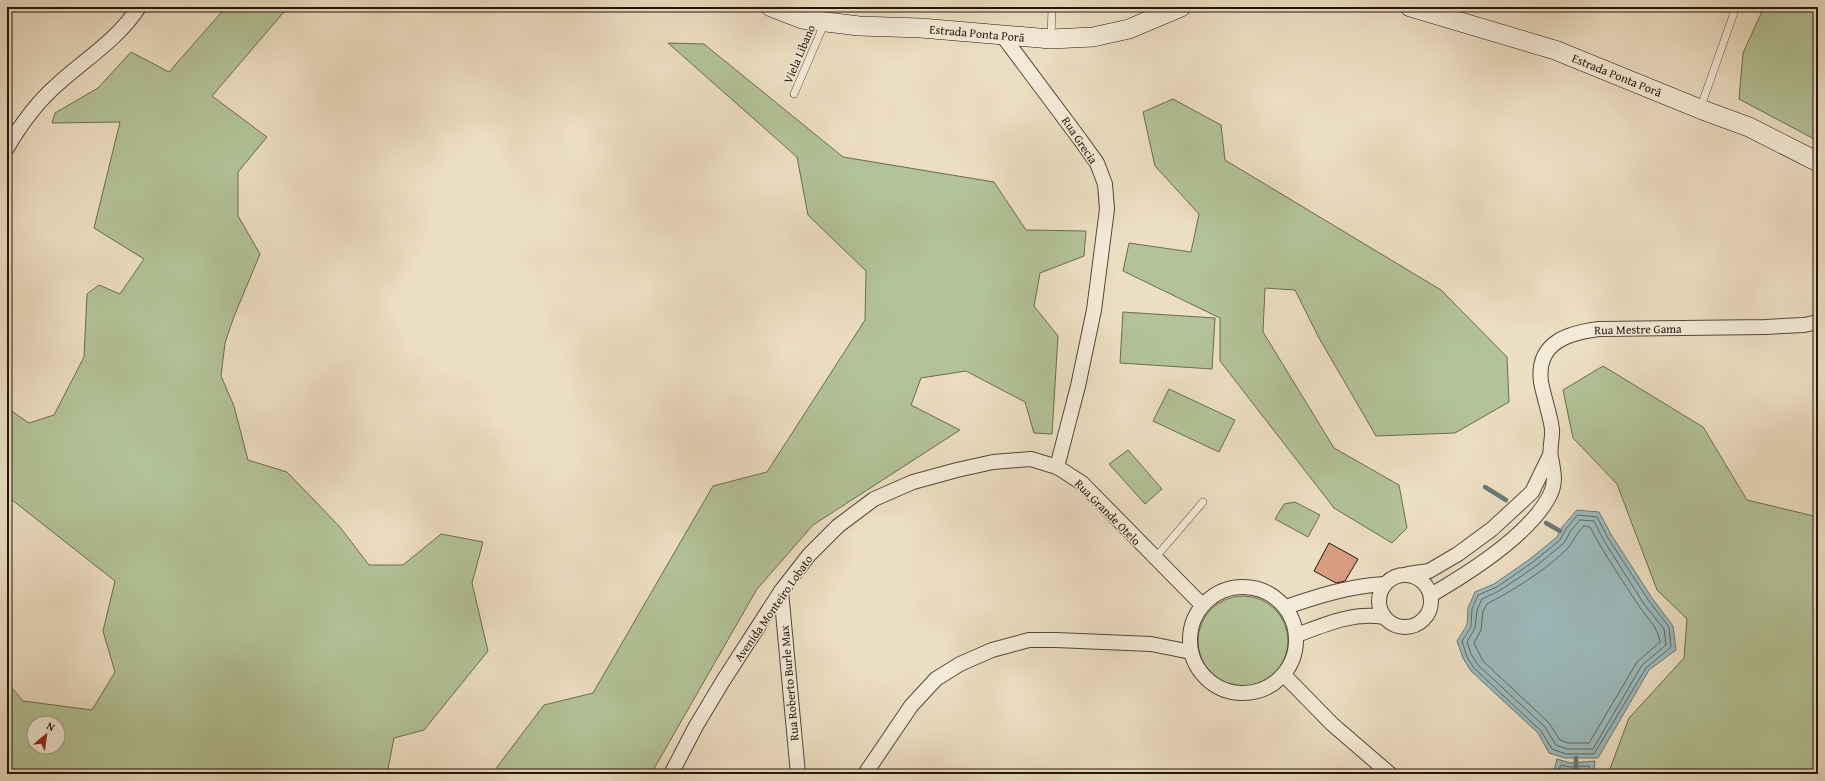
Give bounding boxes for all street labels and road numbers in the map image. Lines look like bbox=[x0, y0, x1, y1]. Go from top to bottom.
street label: Estrada Ponta Porã bbox=[929, 20, 1026, 46]
street label: Viela Libano bbox=[779, 22, 819, 86]
street label: Estrada Ponta Porã bbox=[1570, 49, 1665, 101]
street label: Rua Grecia bbox=[1058, 113, 1102, 167]
street label: Rua Mestre Gama bbox=[1594, 320, 1682, 338]
street label: Rua Grande Otelo bbox=[1071, 475, 1145, 549]
street label: Avenida Monteiro Lobato bbox=[730, 551, 816, 665]
street label: Rua Roberto Burle Max bbox=[775, 624, 803, 742]

